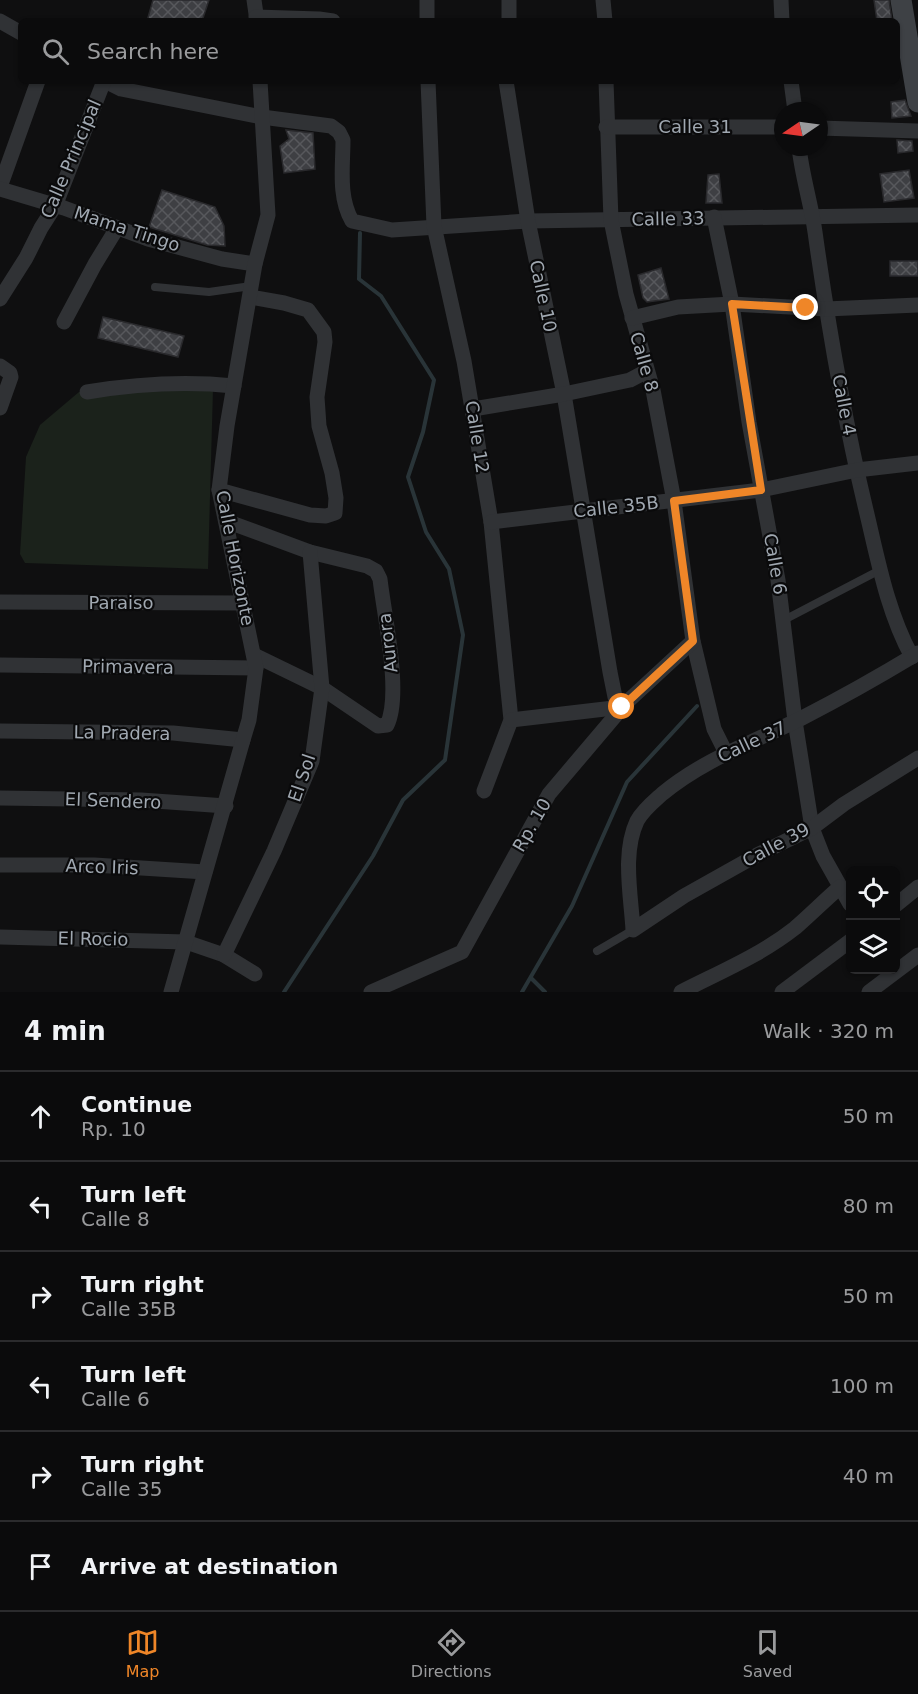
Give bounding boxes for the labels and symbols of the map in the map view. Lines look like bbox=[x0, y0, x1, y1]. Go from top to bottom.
street label: Calle Principal bbox=[36, 96, 105, 221]
north arrow bbox=[774, 102, 828, 156]
street label: Calle 31 bbox=[658, 116, 732, 137]
street label: Mama Tingo bbox=[72, 202, 183, 256]
street label: Calle 33 bbox=[631, 207, 705, 230]
street label: Calle 10 bbox=[526, 258, 561, 334]
route end bbox=[792, 294, 818, 320]
street label: Calle 8 bbox=[626, 329, 663, 394]
street label: Calle 4 bbox=[828, 373, 861, 437]
street label: Calle 12 bbox=[461, 399, 494, 475]
street label: Calle Horizonte bbox=[212, 488, 259, 627]
street label: Calle 35B bbox=[572, 492, 660, 521]
street label: Calle 6 bbox=[760, 532, 791, 596]
street label: Paraiso bbox=[89, 592, 153, 613]
street label: Aurora bbox=[373, 612, 402, 674]
street label: Primavera bbox=[82, 655, 174, 678]
route start bbox=[608, 693, 634, 719]
street label: Calle 37 bbox=[714, 717, 789, 767]
street label: La Pradera bbox=[73, 721, 171, 744]
street label: El Sol bbox=[284, 751, 320, 805]
street label: El Sendero bbox=[64, 788, 162, 813]
street label: Rp. 10 bbox=[508, 794, 555, 855]
street label: Calle 39 bbox=[738, 818, 813, 871]
street label: Arco Iris bbox=[65, 855, 139, 878]
street label: El Rocio bbox=[57, 927, 129, 950]

